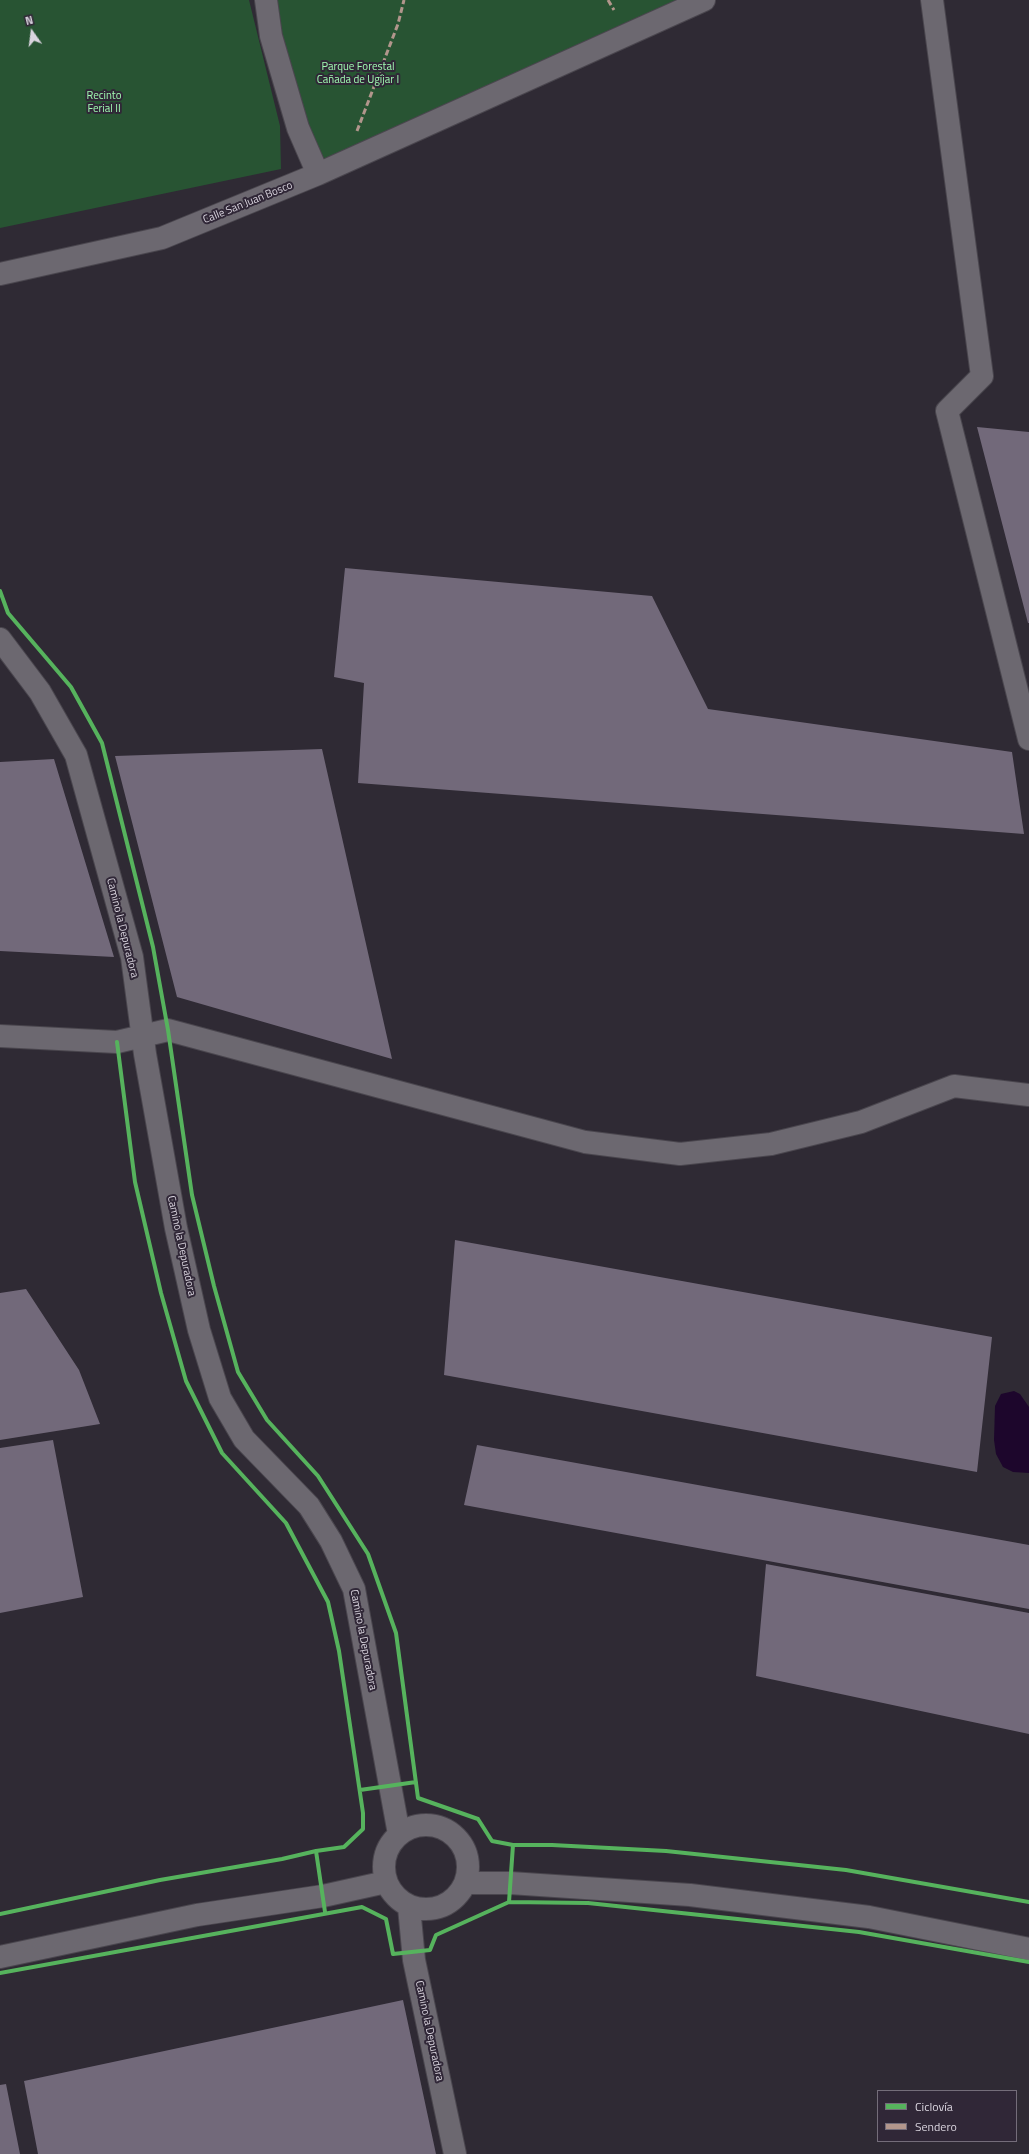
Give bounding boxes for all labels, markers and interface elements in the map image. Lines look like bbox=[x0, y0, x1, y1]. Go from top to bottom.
north arrow bbox=[12, 12, 52, 52]
text: N bbox=[23, 12, 35, 29]
park label: Parque Forestal Cañada de Ugíjar I bbox=[317, 60, 399, 86]
park label: Recinto Ferial II bbox=[87, 89, 121, 115]
street label: Calle San Juan Bosco bbox=[201, 179, 295, 227]
street label: Camino la Depuradora bbox=[103, 877, 141, 979]
street label: Camino la Depuradora bbox=[164, 1195, 198, 1297]
street label: Camino la Depuradora bbox=[347, 1589, 379, 1691]
street label: Camino la Depuradora bbox=[412, 1980, 446, 2082]
legend bbox=[877, 2090, 1017, 2142]
text: Ciclovía bbox=[915, 2097, 953, 2116]
text: Sendero bbox=[915, 2117, 957, 2136]

